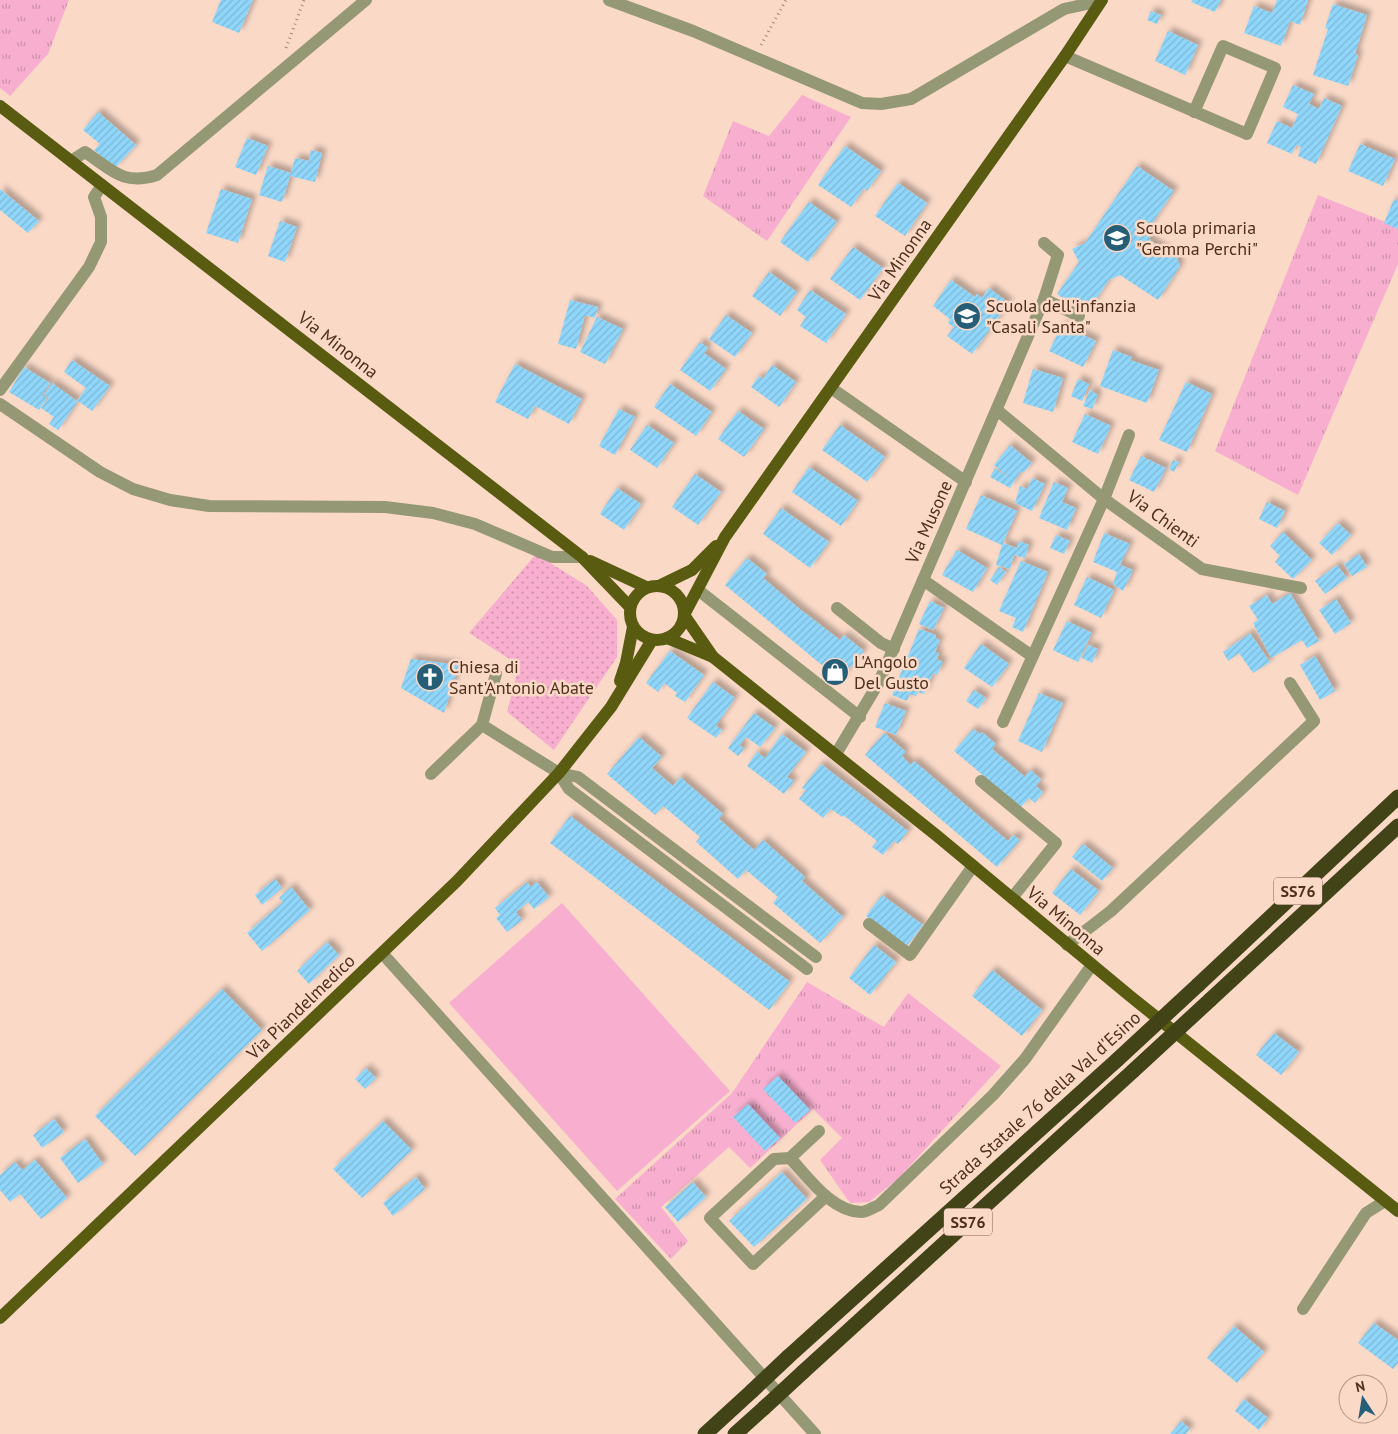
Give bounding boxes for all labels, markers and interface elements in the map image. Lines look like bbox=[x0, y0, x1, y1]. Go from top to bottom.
street label: Via Minonna bbox=[862, 214, 937, 306]
place label: Scuola primaria "Gemma Perchi" bbox=[1136, 216, 1258, 260]
school or university icon: Scuola primaria "Gemma Perchi" bbox=[1102, 223, 1132, 253]
place label: Scuola dell'infanzia "Casali Santa" bbox=[986, 294, 1136, 338]
school or university icon: Scuola dell'infanzia "Casali Santa" bbox=[952, 301, 982, 331]
street label: Via Minonna bbox=[293, 305, 383, 383]
street label: Via Musone bbox=[900, 476, 957, 568]
street label: Via Chienti bbox=[1122, 484, 1204, 552]
place label: L'Angolo Del Gusto bbox=[854, 650, 929, 694]
place label: Chiesa di Sant'Antonio Abate bbox=[449, 655, 594, 699]
shop icon: L'Angolo Del Gusto bbox=[820, 657, 850, 687]
church icon: Chiesa di Sant'Antonio Abate bbox=[415, 662, 445, 692]
road number: SS76 bbox=[1274, 878, 1322, 904]
street label: Via Minonna bbox=[1021, 880, 1110, 960]
street label: Via Piandelmedico bbox=[241, 949, 360, 1065]
street label: Strada Statale 76 della Val d'Esino bbox=[934, 1006, 1145, 1199]
road number: SS76 bbox=[944, 1208, 992, 1236]
north arrow bbox=[1338, 1374, 1388, 1424]
text: N bbox=[1354, 1377, 1367, 1396]

